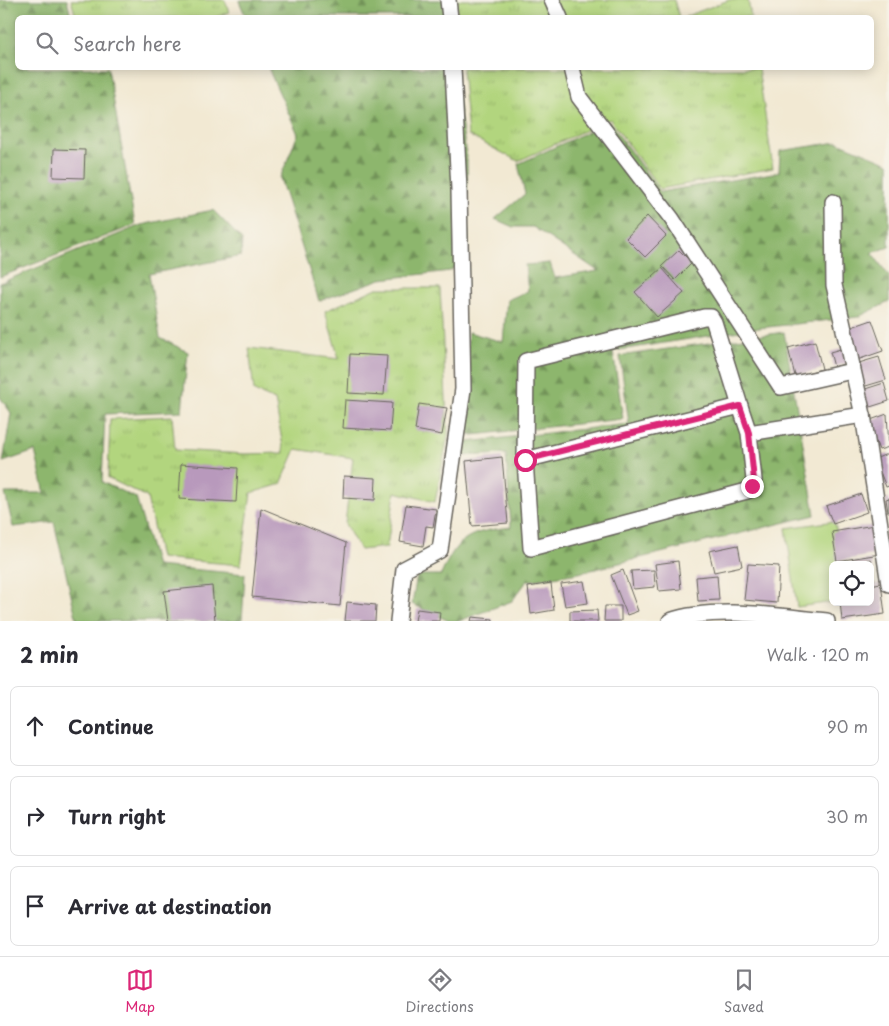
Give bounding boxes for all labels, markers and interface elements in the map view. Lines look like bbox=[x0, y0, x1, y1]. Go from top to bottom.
search box bbox=[15, 15, 874, 70]
icon: search bbox=[33, 29, 61, 57]
text: Search here bbox=[73, 29, 182, 57]
route start bbox=[514, 449, 537, 472]
route end bbox=[741, 475, 764, 498]
map controls bbox=[829, 561, 874, 606]
button: locate bbox=[829, 561, 874, 606]
text: 2 min bbox=[20, 638, 79, 670]
text: Walk · 120 m bbox=[767, 642, 869, 666]
icon: ahead bbox=[21, 712, 49, 740]
text: Continue bbox=[68, 712, 154, 740]
text: 90 m bbox=[827, 714, 868, 738]
icon: right bbox=[21, 802, 49, 830]
text: Turn right bbox=[68, 802, 166, 830]
text: 30 m bbox=[826, 804, 868, 828]
icon: arrive bbox=[21, 892, 49, 920]
text: Arrive at destination bbox=[68, 892, 272, 920]
tab: Map bbox=[125, 966, 155, 1017]
tab: Directions bbox=[406, 966, 474, 1017]
tab: Saved bbox=[724, 966, 764, 1017]

